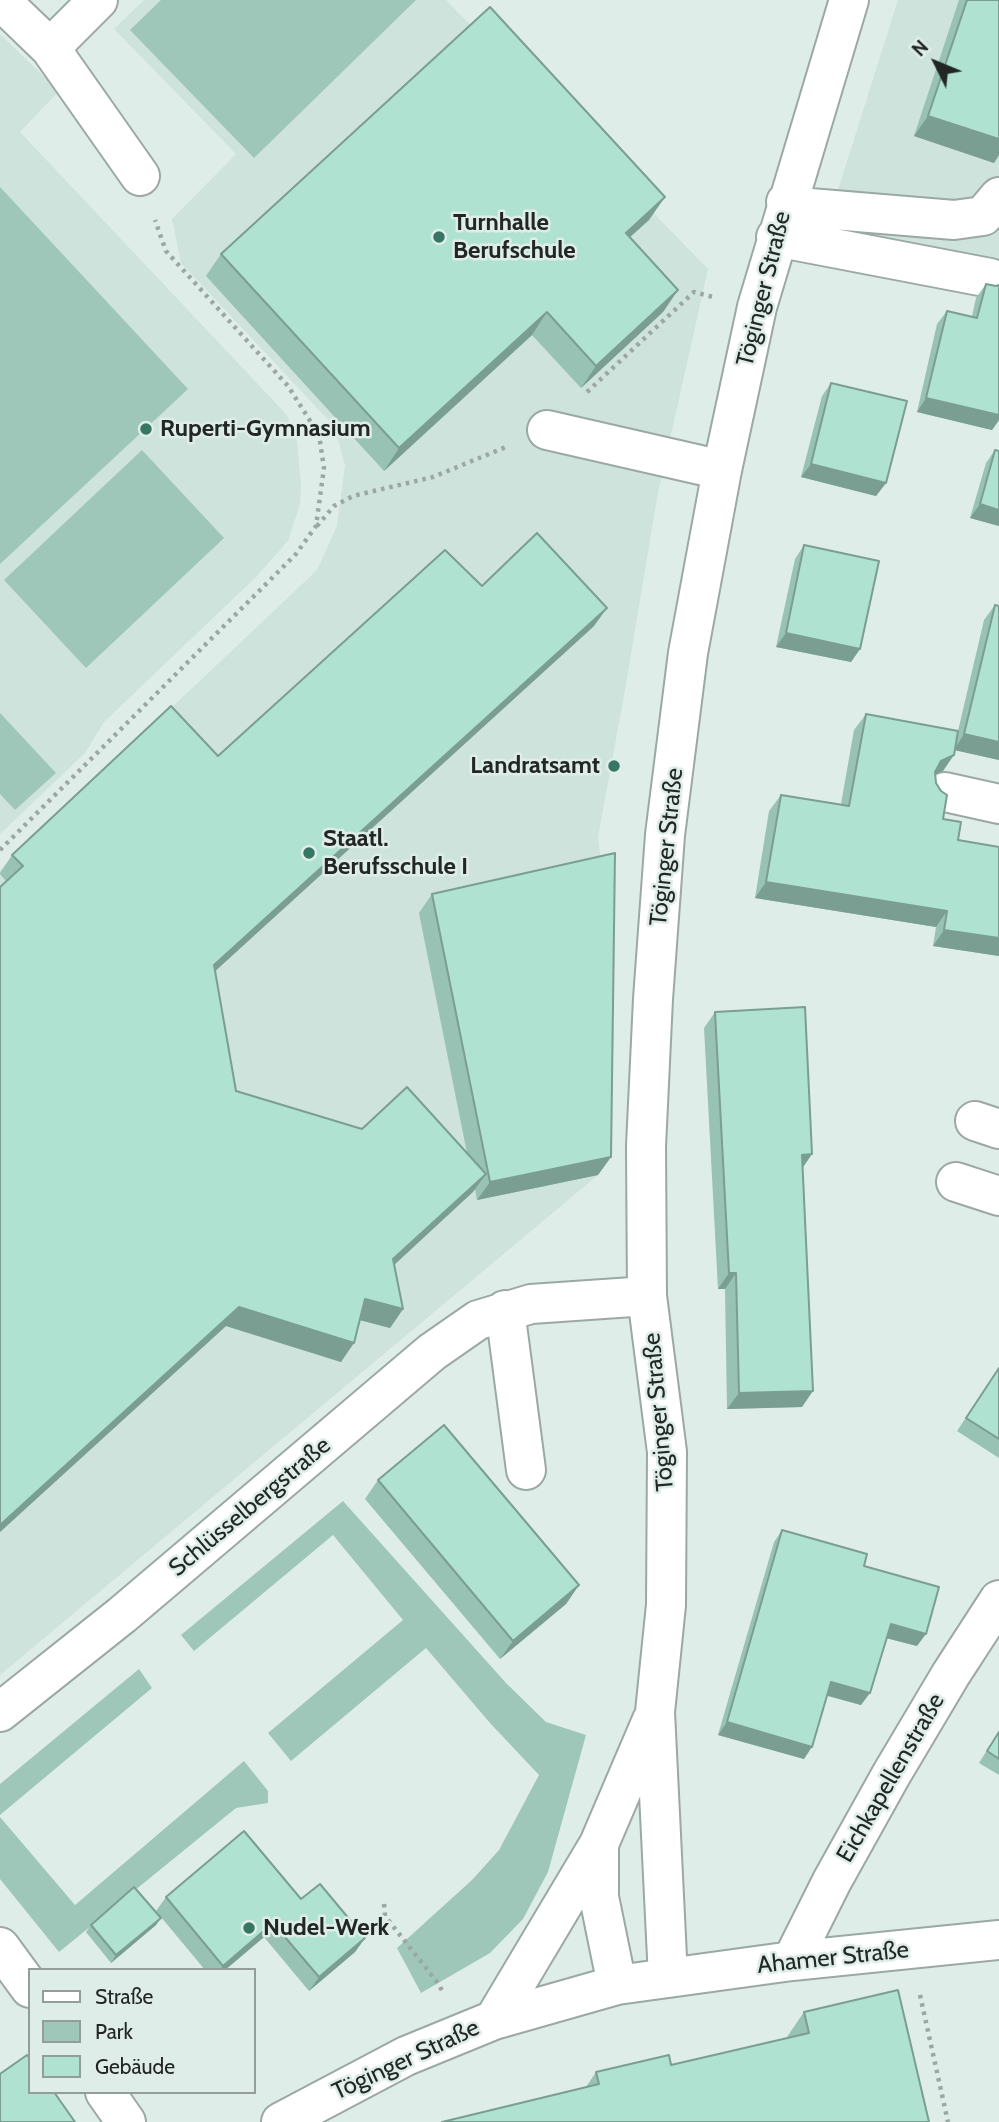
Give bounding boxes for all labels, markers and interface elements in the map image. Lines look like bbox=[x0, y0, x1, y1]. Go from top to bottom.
north arrow bbox=[901, 28, 971, 98]
text: N bbox=[907, 36, 933, 61]
street label: Töginger Straße bbox=[731, 208, 797, 370]
place label: Turnhalle Berufschule bbox=[453, 209, 576, 265]
marker: Turnhalle Berufschule bbox=[431, 229, 447, 245]
place label: Ruperti-Gymnasium bbox=[160, 415, 371, 443]
marker: Ruperti-Gymnasium bbox=[138, 421, 154, 437]
place label: Landratsamt bbox=[470, 752, 600, 780]
marker: Landratsamt bbox=[606, 758, 622, 774]
street label: Töginger Straße bbox=[644, 766, 690, 928]
place label: Staatl. Berufsschule I bbox=[323, 825, 468, 881]
marker: Staatl. Berufsschule I bbox=[301, 845, 317, 861]
street label: Töginger Straße bbox=[638, 1332, 680, 1492]
street label: Schlüsselbergstraße bbox=[163, 1431, 337, 1583]
street label: Eichkapellenstraße bbox=[831, 1688, 951, 1868]
place label: Nudel-Werk bbox=[263, 1914, 389, 1942]
marker: Nudel-Werk bbox=[241, 1920, 257, 1936]
street label: Ahamer Straße bbox=[756, 1936, 910, 1980]
legend bbox=[28, 1968, 256, 2094]
text: Straße bbox=[95, 1984, 153, 2009]
street label: Töginger Straße bbox=[328, 2013, 484, 2107]
text: Park bbox=[95, 2019, 133, 2044]
text: Gebäude bbox=[95, 2054, 175, 2079]

